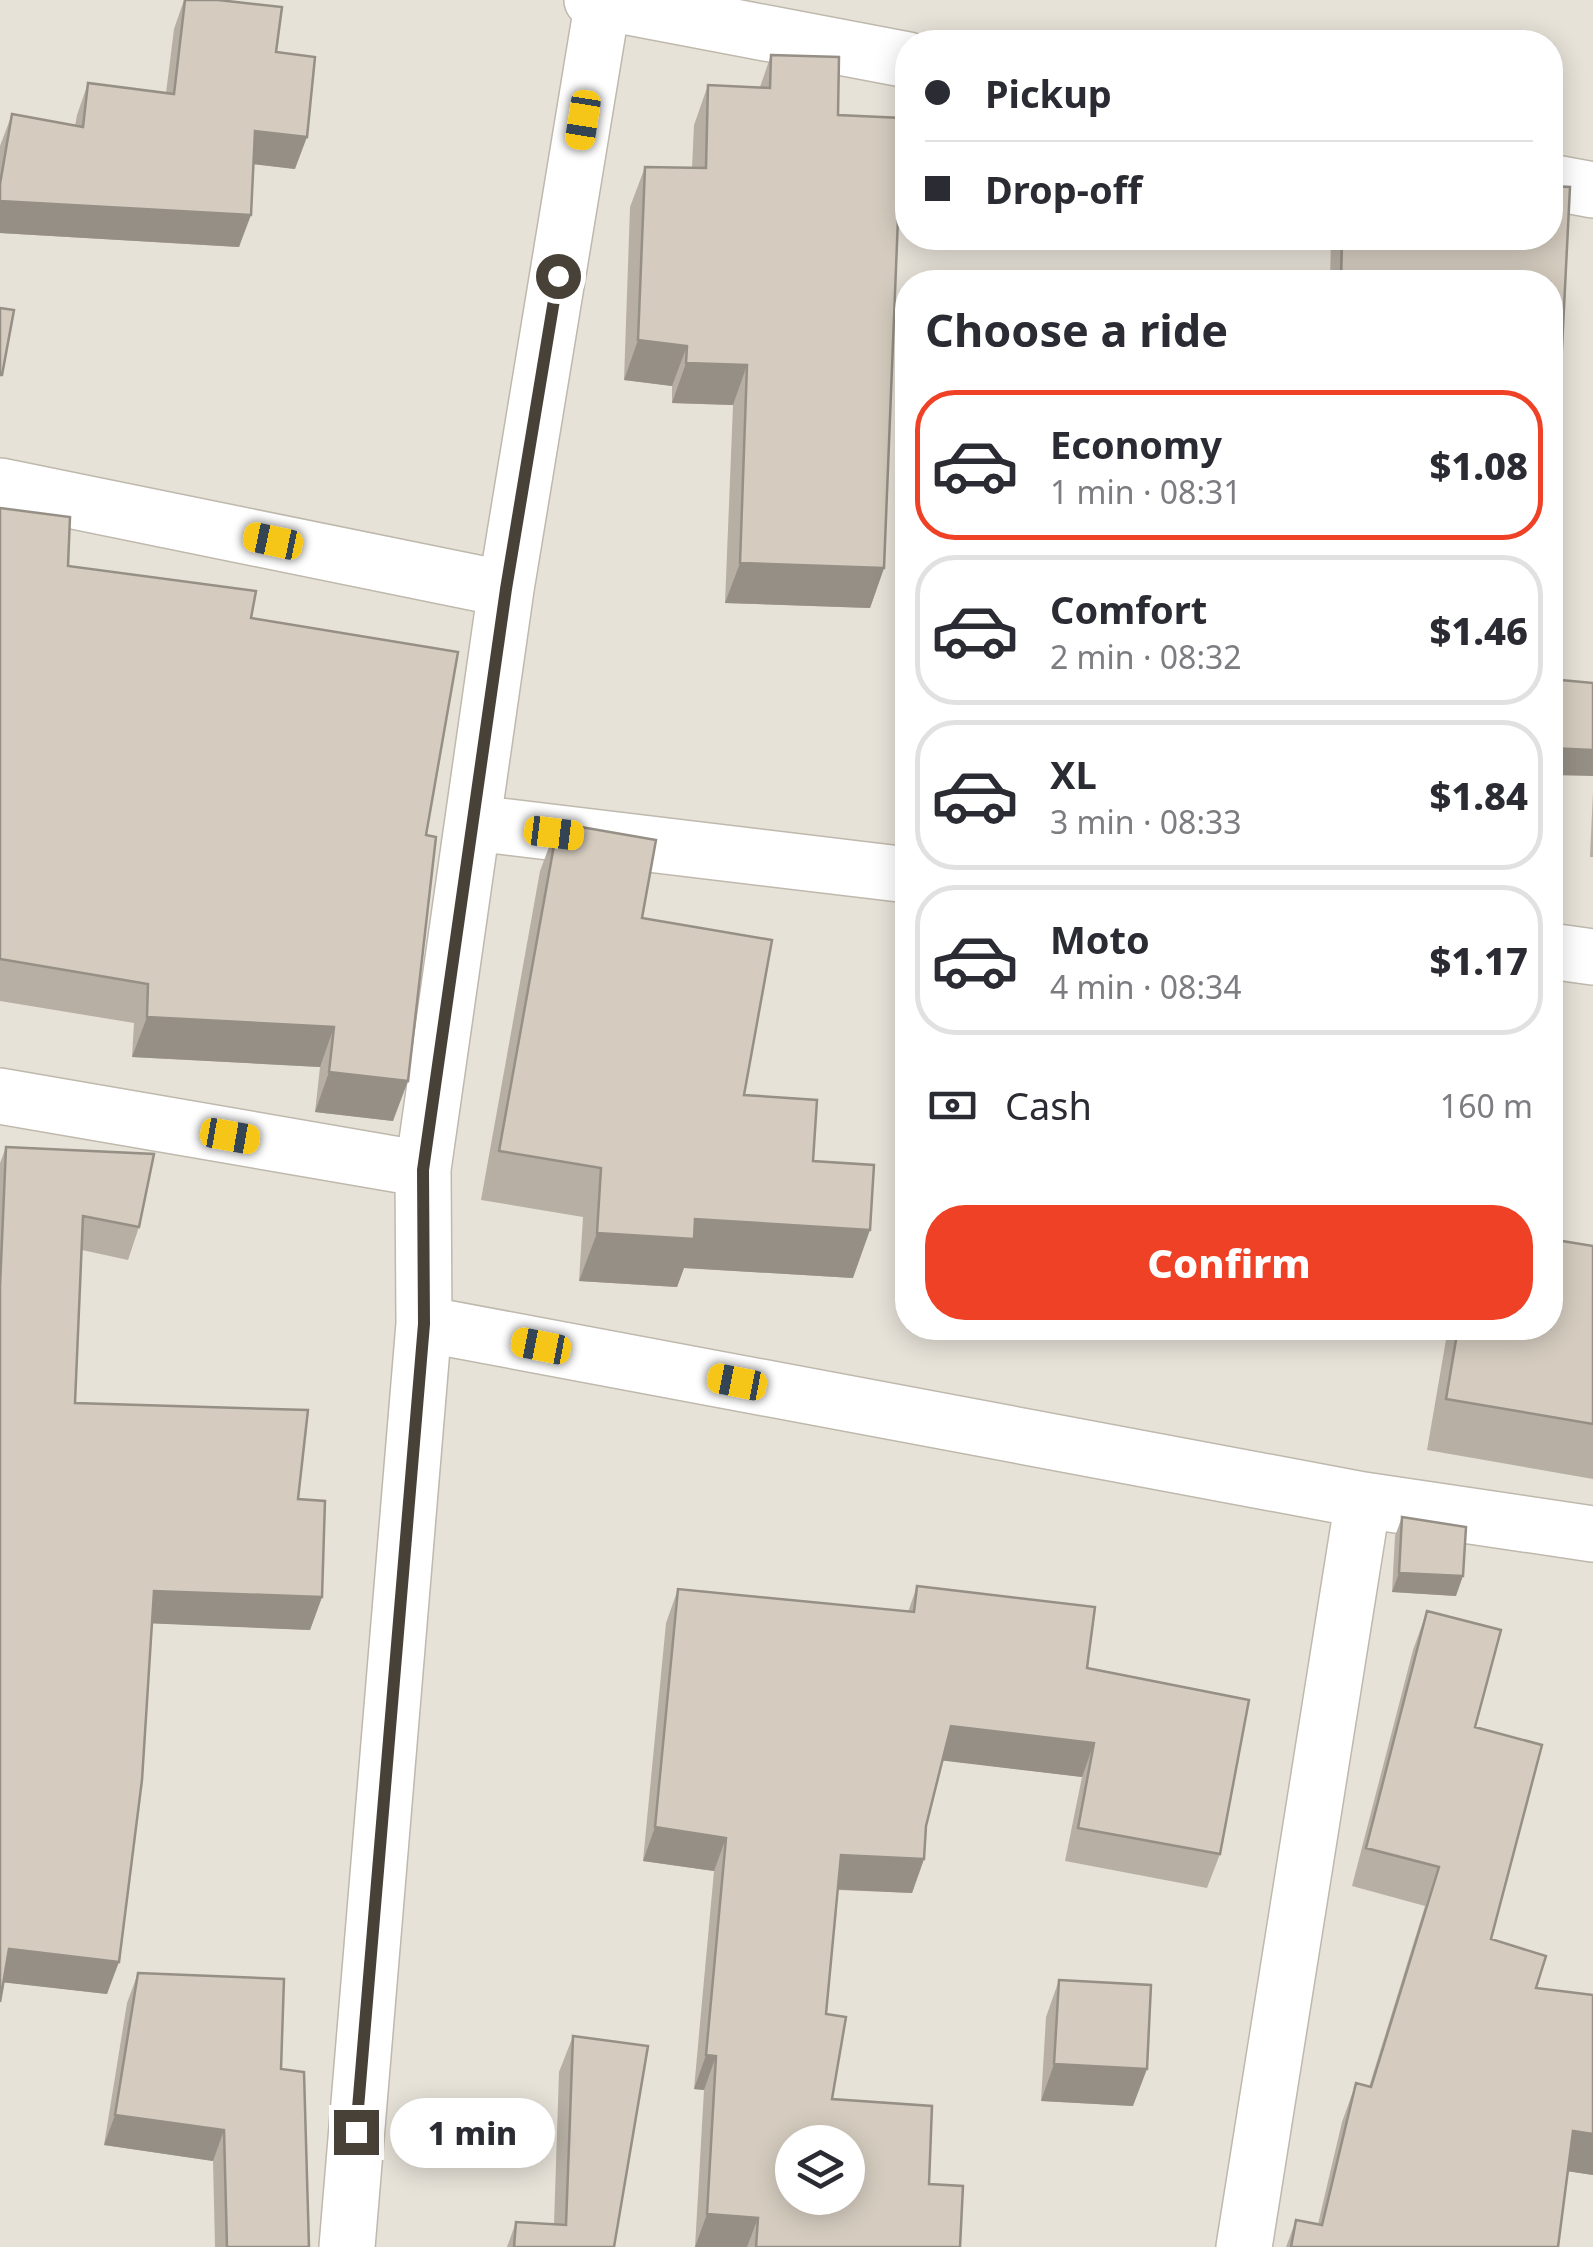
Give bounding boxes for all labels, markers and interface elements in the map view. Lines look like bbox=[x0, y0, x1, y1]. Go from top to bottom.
text: Pickup bbox=[985, 67, 1112, 119]
car bbox=[563, 88, 603, 152]
text: Drop-off bbox=[985, 163, 1142, 215]
route start bbox=[536, 254, 581, 299]
text: Choose a ride bbox=[925, 299, 1228, 360]
text: Economy bbox=[1050, 418, 1222, 470]
icon: car bbox=[930, 420, 1020, 510]
text: $1.08 bbox=[1429, 439, 1528, 491]
text: 1 min · 08:31 bbox=[1050, 470, 1242, 513]
car bbox=[241, 520, 305, 562]
text: Comfort bbox=[1050, 583, 1207, 635]
icon: car bbox=[930, 585, 1020, 675]
text: $1.46 bbox=[1429, 604, 1528, 656]
text: 2 min · 08:32 bbox=[1050, 635, 1242, 678]
text: XL bbox=[1050, 748, 1097, 800]
icon: car bbox=[930, 750, 1020, 840]
text: $1.84 bbox=[1429, 769, 1528, 821]
text: 3 min · 08:33 bbox=[1050, 800, 1242, 843]
car bbox=[522, 814, 586, 852]
text: Moto bbox=[1050, 913, 1150, 965]
icon: car bbox=[930, 915, 1020, 1005]
text: $1.17 bbox=[1429, 934, 1528, 986]
text: 4 min · 08:34 bbox=[1050, 965, 1242, 1008]
icon: cash bbox=[925, 1078, 980, 1133]
text: Cash bbox=[1005, 1079, 1092, 1131]
text: 160 m bbox=[1440, 1084, 1533, 1127]
car bbox=[198, 1116, 262, 1156]
button: Confirm bbox=[925, 1205, 1533, 1320]
car bbox=[509, 1326, 573, 1366]
car bbox=[705, 1362, 769, 1402]
callout: 1 min bbox=[391, 2097, 556, 2167]
route end bbox=[334, 2110, 379, 2155]
text: 1 min bbox=[428, 2111, 517, 2154]
map controls bbox=[775, 2125, 865, 2215]
button: layers bbox=[775, 2125, 865, 2215]

